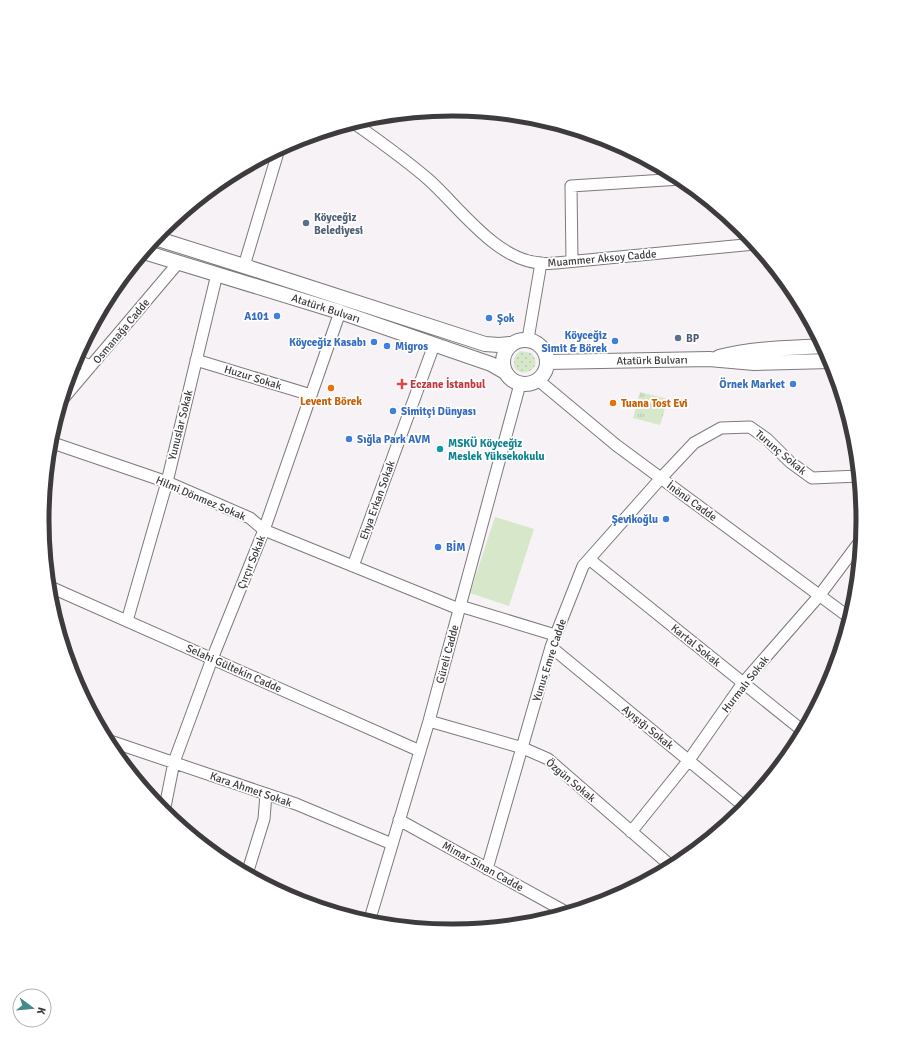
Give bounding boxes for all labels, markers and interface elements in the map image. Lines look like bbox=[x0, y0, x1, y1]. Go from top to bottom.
place label: Köyceğiz Belediyesi bbox=[314, 211, 363, 237]
marker: Köyceğiz Belediyesi bbox=[301, 218, 311, 228]
street label: Muammer Aksoy Cadde bbox=[547, 247, 657, 270]
street label: Atatürk Bulvarı bbox=[290, 291, 362, 326]
street label: Osmanağa Cadde bbox=[90, 296, 152, 367]
place label: A101 bbox=[244, 310, 269, 323]
marker: A101 bbox=[272, 311, 282, 321]
place label: Şok bbox=[497, 312, 515, 325]
marker: Şok bbox=[484, 313, 494, 323]
place label: Köyceğiz Simit & Börek bbox=[541, 329, 607, 355]
place label: BP bbox=[686, 332, 700, 345]
marker: BP bbox=[673, 333, 683, 343]
place label: Köyceğiz Kasabı bbox=[289, 336, 366, 349]
marker: Köyceğiz Simit & Börek bbox=[610, 336, 620, 346]
marker: Köyceğiz Kasabı bbox=[369, 337, 379, 347]
place label: Migros bbox=[395, 340, 428, 353]
marker: Migros bbox=[382, 341, 392, 351]
street label: Atatürk Bulvarı bbox=[616, 353, 688, 368]
street label: Huzur Sokak bbox=[223, 363, 284, 392]
place label: Eczane İstanbul bbox=[410, 377, 486, 391]
place label: Örnek Market bbox=[719, 377, 785, 391]
marker: Eczane İstanbul bbox=[397, 379, 407, 389]
marker: Örnek Market bbox=[788, 379, 798, 389]
marker: Levent Börek bbox=[326, 383, 336, 393]
street label: Yunuslar Sokak bbox=[166, 388, 196, 461]
place label: Levent Börek bbox=[300, 395, 362, 408]
place label: Tuana Tost Evi bbox=[621, 397, 688, 410]
marker: Tuana Tost Evi bbox=[608, 398, 618, 408]
place label: Simitçi Dünyası bbox=[401, 405, 476, 418]
marker: Simitçi Dünyası bbox=[388, 406, 398, 416]
street label: Turunç Sokak bbox=[753, 427, 809, 478]
place label: Sığla Park AVM bbox=[357, 433, 430, 446]
marker: Sığla Park AVM bbox=[344, 434, 354, 444]
place label: MSKÜ Köyceğiz Meslek Yüksekokulu bbox=[448, 436, 545, 463]
marker: MSKÜ Köyceğiz Meslek Yüksekokulu bbox=[435, 444, 445, 454]
street label: Ehya Erkan Sokak bbox=[357, 458, 398, 542]
street label: Hilmi Dönmez Sokak bbox=[154, 474, 248, 524]
street label: İnönü Cadde bbox=[664, 478, 720, 524]
place label: Şevikoğlu bbox=[612, 513, 658, 526]
marker: Şevikoğlu bbox=[661, 514, 671, 524]
street label: Çırçır Sokak bbox=[235, 533, 268, 591]
place label: BİM bbox=[446, 540, 465, 554]
marker: BİM bbox=[433, 542, 443, 552]
street label: Yunus Emre Cadde bbox=[530, 617, 569, 703]
street label: Kartal Sokak bbox=[668, 621, 723, 670]
street label: Güreli Cadde bbox=[433, 623, 462, 685]
street label: Selahi Gültekin Cadde bbox=[184, 642, 284, 695]
street label: Hurmalı Sokak bbox=[719, 653, 772, 715]
street label: Ayışığı Sokak bbox=[619, 703, 676, 752]
street label: Özgün Sokak bbox=[543, 755, 599, 805]
street label: Kara Ahmet Sokak bbox=[208, 769, 294, 810]
street label: Mimar Sinan Cadde bbox=[440, 839, 526, 894]
north arrow bbox=[12, 988, 52, 1028]
text: K bbox=[34, 1006, 48, 1016]

